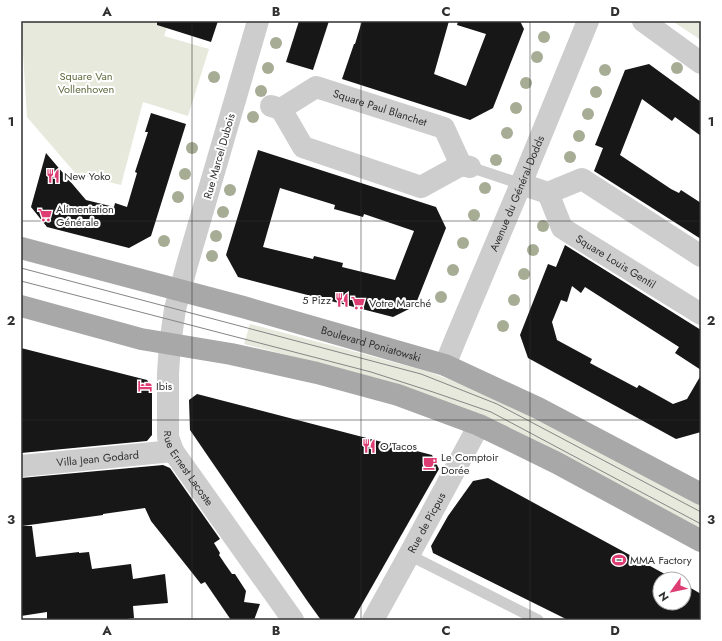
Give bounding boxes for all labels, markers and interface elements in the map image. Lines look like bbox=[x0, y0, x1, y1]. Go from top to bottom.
text: A bbox=[101, 2, 112, 21]
text: B bbox=[272, 2, 281, 21]
text: C bbox=[441, 2, 451, 21]
text: D bbox=[610, 2, 620, 21]
park label: Square Van Vollenhoven bbox=[58, 68, 114, 97]
street label: Square Paul Blanchet bbox=[331, 85, 429, 130]
street label: Rue Marcel Dubois bbox=[199, 111, 239, 201]
text: 1 bbox=[8, 112, 14, 131]
text: 1 bbox=[708, 112, 714, 131]
street label: Avenue du Général Dodds bbox=[485, 133, 548, 254]
restaurant icon: New Yoko bbox=[45, 168, 61, 184]
place label: New Yoko bbox=[64, 168, 111, 184]
place label: Alimentation Générale bbox=[56, 201, 114, 230]
supermarket icon: Alimentation Générale bbox=[37, 207, 53, 223]
street label: Square Louis Gentil bbox=[573, 230, 659, 292]
place label: 5 Pizz bbox=[302, 292, 331, 308]
restaurant icon: 5 Pizz bbox=[334, 292, 350, 308]
supermarket icon: Votre Marché bbox=[350, 295, 366, 311]
place label: Votre Marché bbox=[369, 295, 431, 311]
text: 2 bbox=[7, 311, 15, 330]
text: 2 bbox=[707, 311, 715, 330]
street label: Boulevard Poniatowski bbox=[319, 322, 423, 366]
hotel icon: Ibis bbox=[137, 378, 153, 394]
place label: Ibis bbox=[156, 378, 173, 394]
street label: Rue Ernest Lacoste bbox=[160, 430, 218, 509]
restaurant icon: O'Tacos bbox=[361, 438, 377, 454]
place label: O'Tacos bbox=[380, 438, 417, 454]
street label: Villa Jean Godard bbox=[56, 446, 140, 470]
place label: Le Comptoir Dorée bbox=[441, 449, 499, 478]
cafe icon: Le Comptoir Dorée bbox=[422, 455, 438, 471]
street label: Rue de Picpus bbox=[404, 489, 450, 556]
text: 3 bbox=[7, 510, 15, 529]
text: 3 bbox=[707, 510, 715, 529]
sports icon: MMA Factory bbox=[611, 552, 627, 568]
place label: MMA Factory bbox=[630, 552, 692, 568]
north arrow bbox=[652, 571, 692, 611]
text: N bbox=[655, 588, 673, 604]
text: A bbox=[101, 621, 112, 640]
text: B bbox=[272, 621, 281, 640]
text: C bbox=[441, 621, 451, 640]
text: D bbox=[610, 621, 620, 640]

